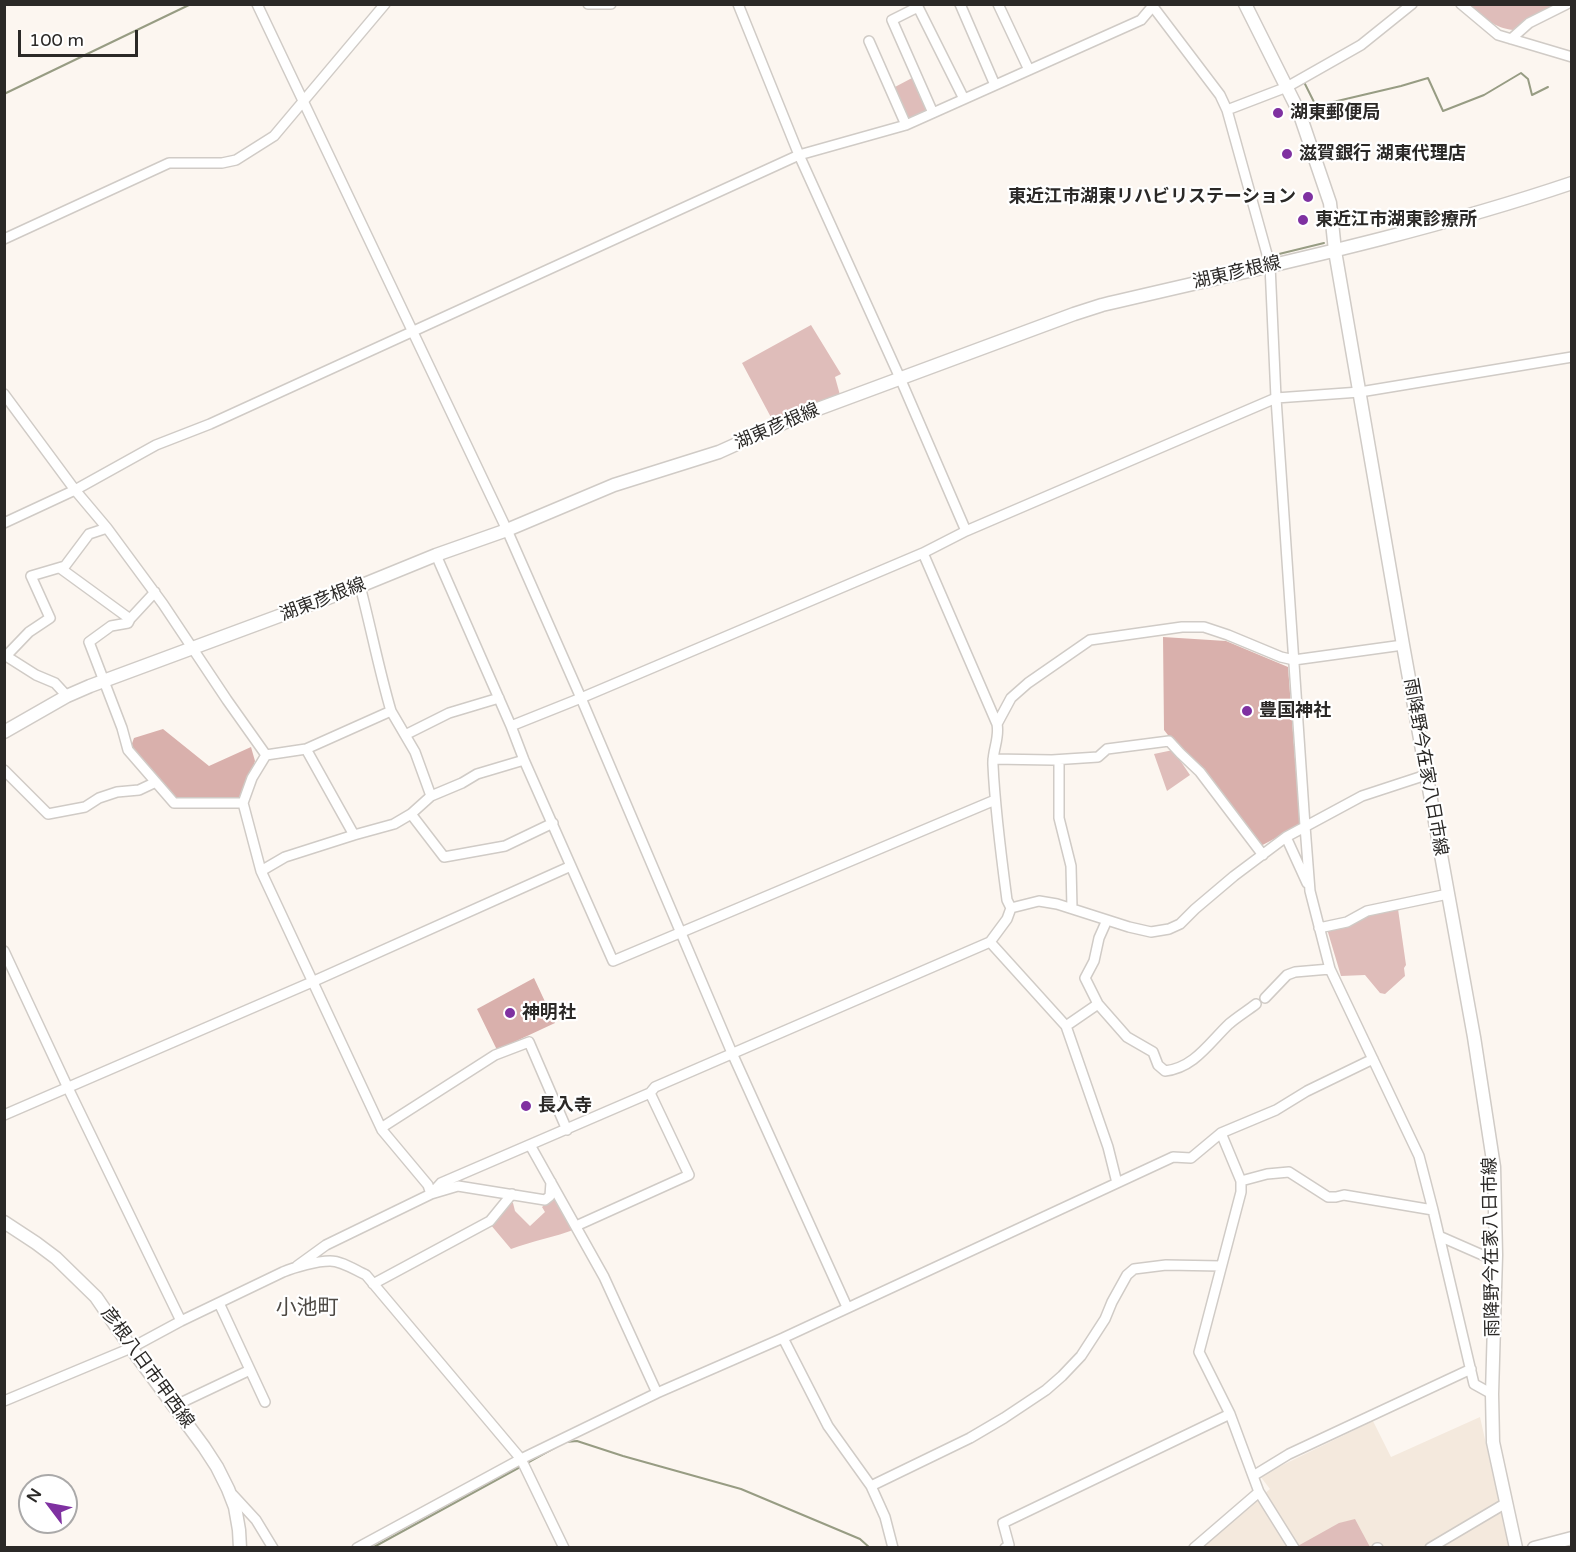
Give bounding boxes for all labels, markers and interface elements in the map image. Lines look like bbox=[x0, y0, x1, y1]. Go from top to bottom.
scale bar bbox=[21, 18, 141, 56]
text: 100 m bbox=[29, 29, 84, 51]
place label: 湖東郵便局 bbox=[1290, 102, 1380, 124]
marker: 湖東郵便局 bbox=[1271, 106, 1285, 120]
place label: 滋賀銀行 湖東代理店 bbox=[1299, 143, 1466, 165]
marker: 滋賀銀行 湖東代理店 bbox=[1280, 147, 1294, 161]
place label: 東近江市湖東リハビリステーション bbox=[1008, 186, 1296, 208]
marker: 東近江市湖東リハビリステーション bbox=[1301, 190, 1315, 204]
place label: 東近江市湖東診療所 bbox=[1315, 209, 1477, 231]
marker: 東近江市湖東診療所 bbox=[1296, 213, 1310, 227]
street label: 湖東彦根線 bbox=[1191, 252, 1283, 294]
street label: 湖東彦根線 bbox=[731, 399, 823, 455]
street label: 湖東彦根線 bbox=[277, 574, 369, 626]
street label: 雨降野今在家八日市線 bbox=[1399, 676, 1451, 858]
place label: 豊国神社 bbox=[1259, 700, 1331, 722]
marker: 豊国神社 bbox=[1240, 704, 1254, 718]
place label: 神明社 bbox=[522, 1002, 576, 1024]
marker: 神明社 bbox=[503, 1006, 517, 1020]
place label: 長入寺 bbox=[538, 1095, 592, 1117]
marker: 長入寺 bbox=[519, 1099, 533, 1113]
street label: 雨降野今在家八日市線 bbox=[1480, 1157, 1504, 1337]
district label: 小池町 bbox=[276, 1295, 338, 1321]
street label: 彦根八日市甲西線 bbox=[96, 1303, 198, 1433]
north arrow bbox=[18, 1474, 78, 1534]
text: N bbox=[23, 1485, 46, 1506]

